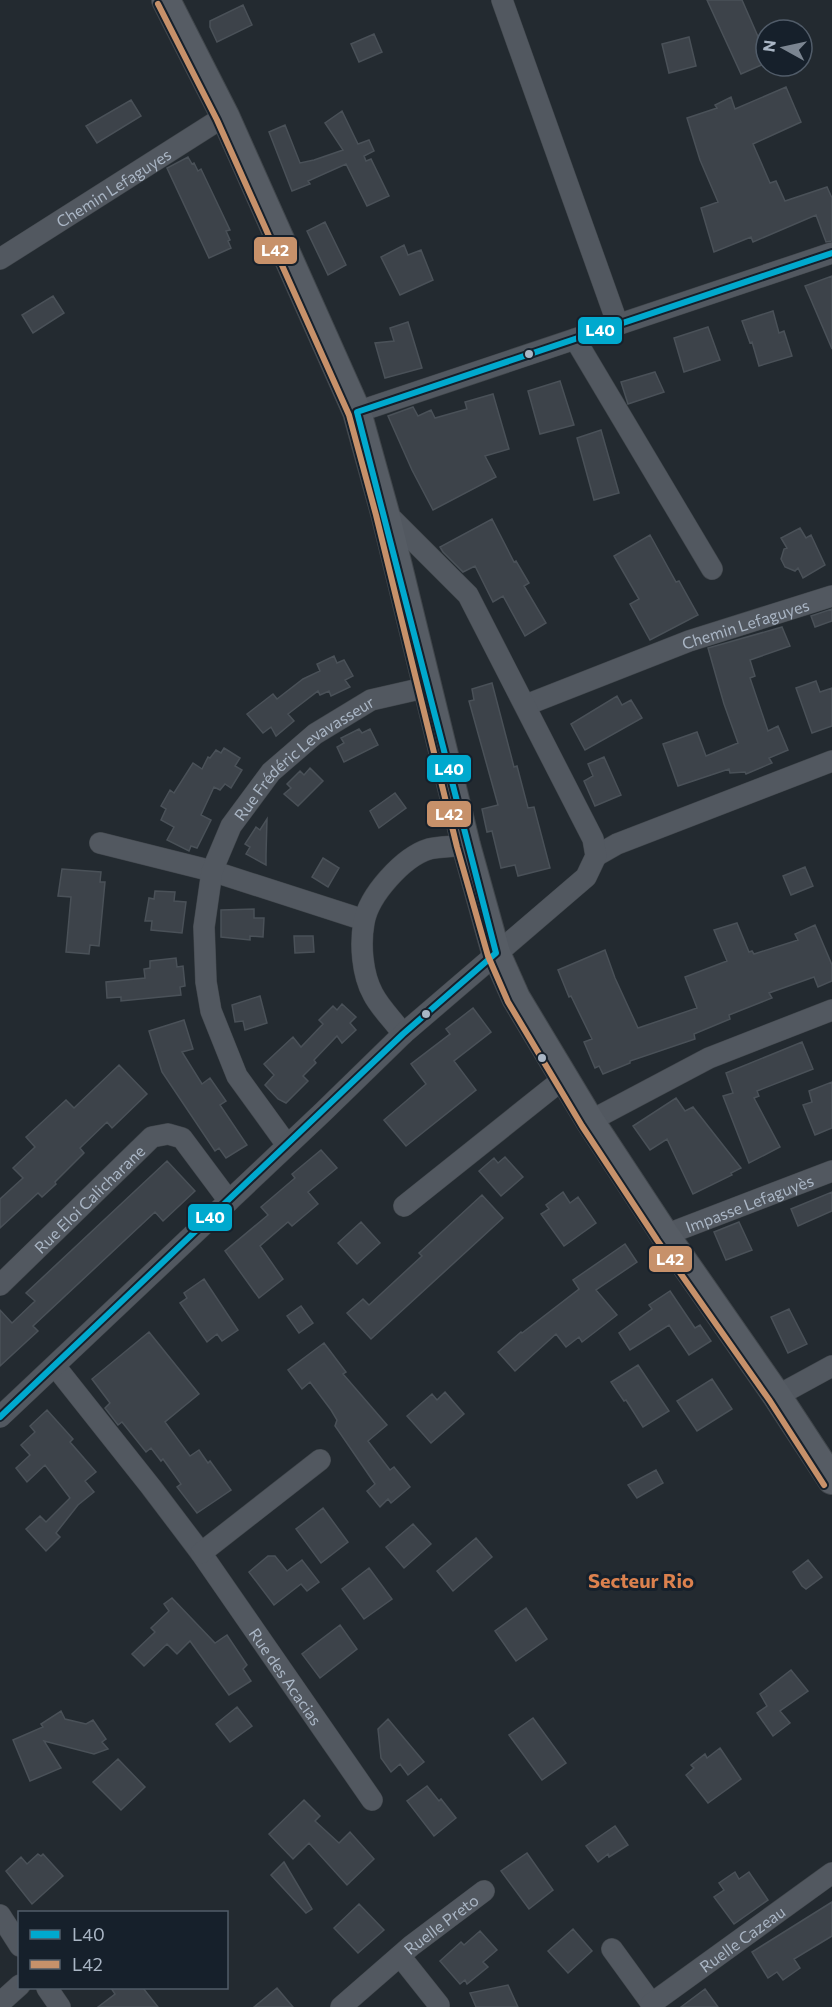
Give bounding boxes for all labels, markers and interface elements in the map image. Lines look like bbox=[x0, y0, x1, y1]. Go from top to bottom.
north arrow bbox=[754, 18, 814, 78]
text: N bbox=[758, 39, 779, 53]
street label: Chemin Lefaguyes bbox=[52, 144, 174, 231]
line badge: L42 bbox=[253, 236, 298, 265]
text: L42 bbox=[261, 240, 289, 259]
line badge: L40 bbox=[577, 316, 623, 345]
text: L40 bbox=[585, 320, 615, 339]
unlabelled marker bbox=[523, 348, 535, 360]
street label: Chemin Lefaguyes bbox=[679, 594, 811, 653]
street label: Rue Frédéric Levavasseur bbox=[229, 691, 377, 824]
line badge: L40 bbox=[426, 754, 472, 783]
text: L40 bbox=[434, 759, 464, 778]
line badge: L42 bbox=[426, 800, 472, 828]
text: L42 bbox=[435, 804, 463, 823]
unlabelled marker bbox=[420, 1008, 432, 1020]
unlabelled marker bbox=[536, 1052, 548, 1064]
street label: Rue Eloi Calicharane bbox=[30, 1141, 148, 1256]
street label: Impasse Lefaguyès bbox=[682, 1170, 816, 1236]
line badge: L40 bbox=[187, 1203, 233, 1232]
text: L40 bbox=[195, 1207, 225, 1226]
line badge: L42 bbox=[648, 1245, 693, 1273]
text: L42 bbox=[656, 1249, 684, 1268]
district label: Secteur Rio bbox=[588, 1568, 694, 1592]
street label: Rue des Acacias bbox=[246, 1624, 326, 1728]
street label: Ruelle Preto bbox=[400, 1890, 482, 1958]
street label: Ruelle Cazeau bbox=[695, 1901, 788, 1976]
legend bbox=[18, 1911, 228, 1989]
text: L40 bbox=[72, 1923, 105, 1945]
text: L42 bbox=[72, 1953, 103, 1975]

